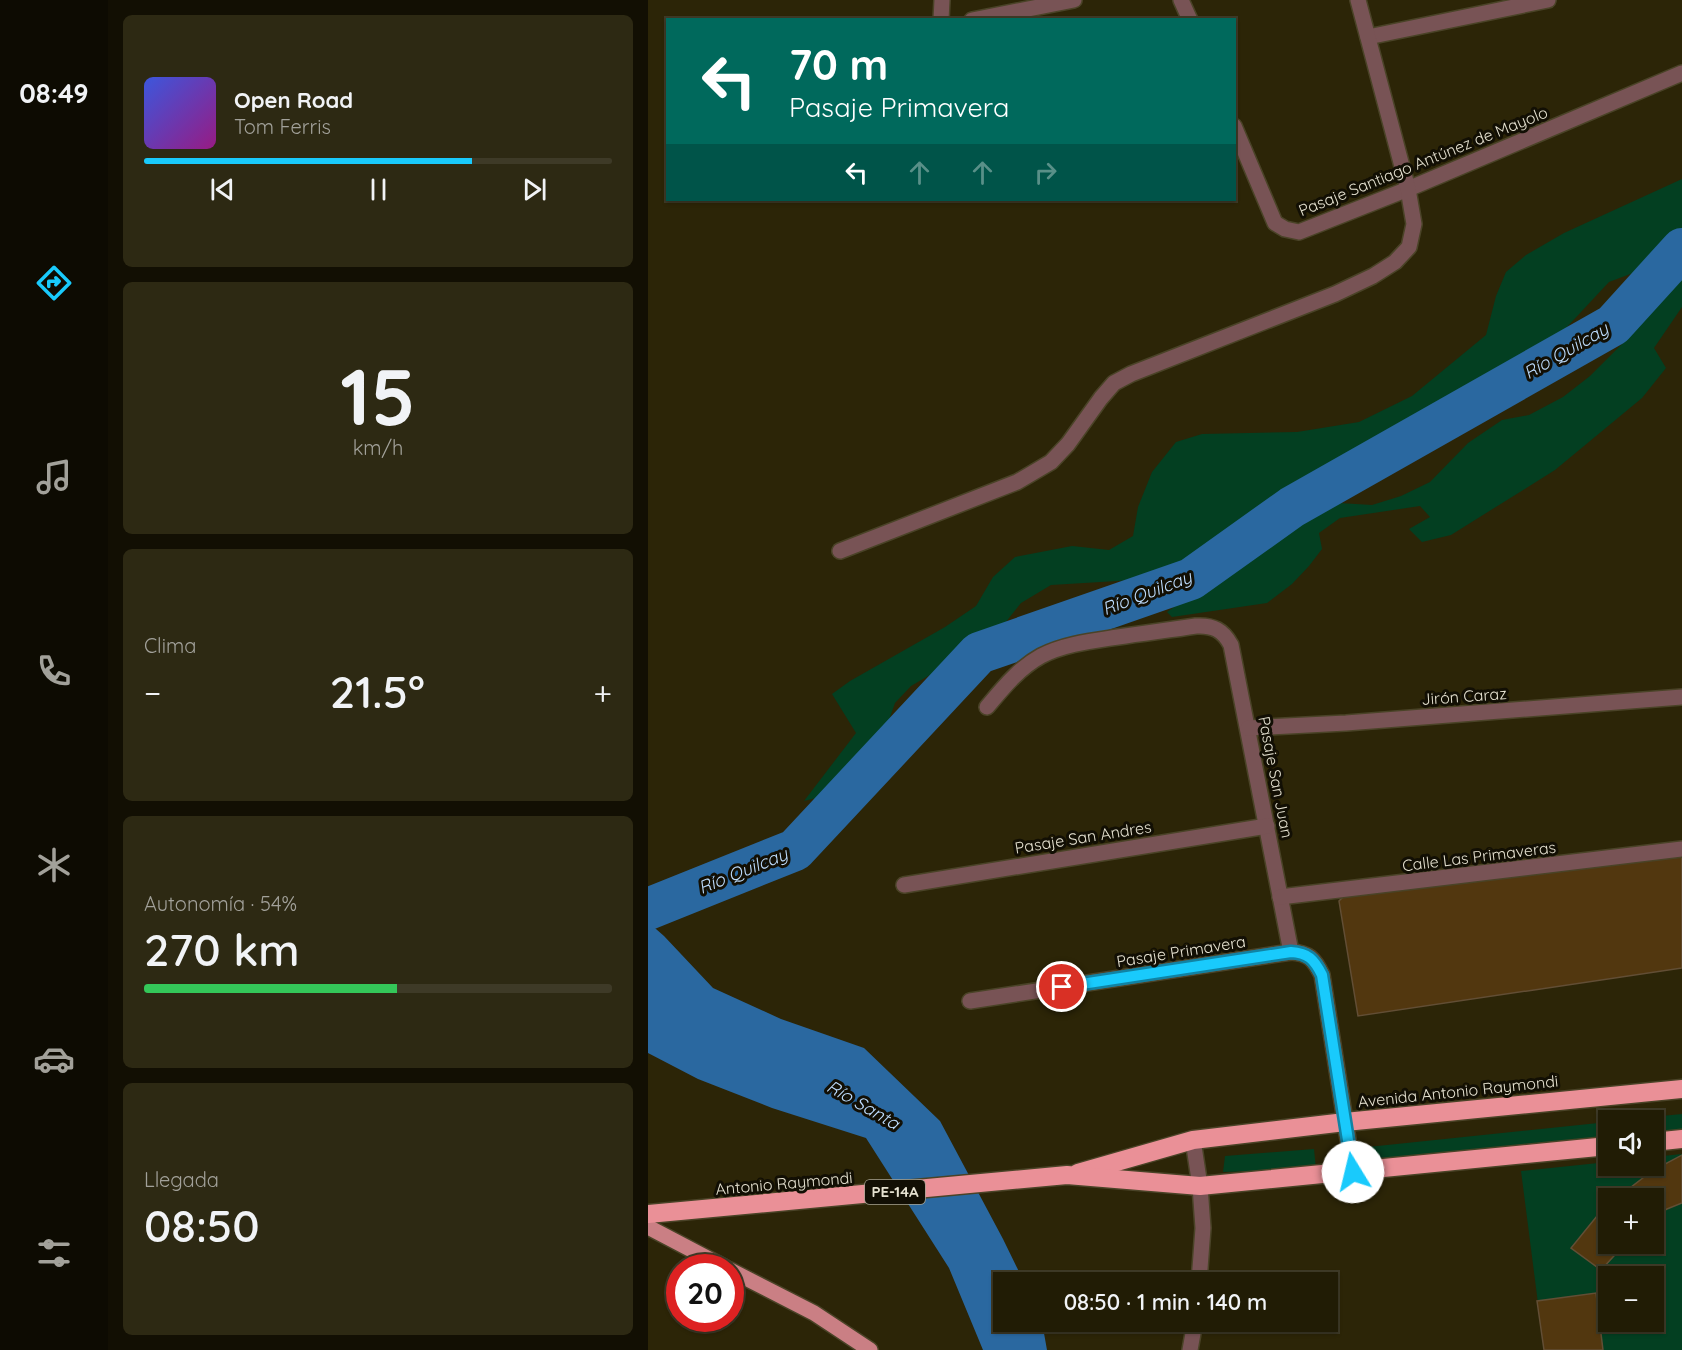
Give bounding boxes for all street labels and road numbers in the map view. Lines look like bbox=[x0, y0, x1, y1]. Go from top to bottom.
street label: Pasaje Santiago Antúnez de Mayolo bbox=[1296, 102, 1550, 220]
street label: Jirón Caraz bbox=[1421, 683, 1507, 709]
street label: Pasaje San Juan bbox=[1254, 714, 1298, 840]
street label: Pasaje San Andres bbox=[1013, 816, 1153, 858]
street label: Calle Las Primaveras bbox=[1401, 837, 1557, 875]
street label: Pasaje Primavera bbox=[1115, 931, 1247, 971]
street label: Avenida Antonio Raymondi bbox=[1357, 1071, 1559, 1111]
street label: Antonio Raymondi bbox=[715, 1167, 853, 1199]
road number: PE-14A bbox=[865, 1180, 925, 1204]

